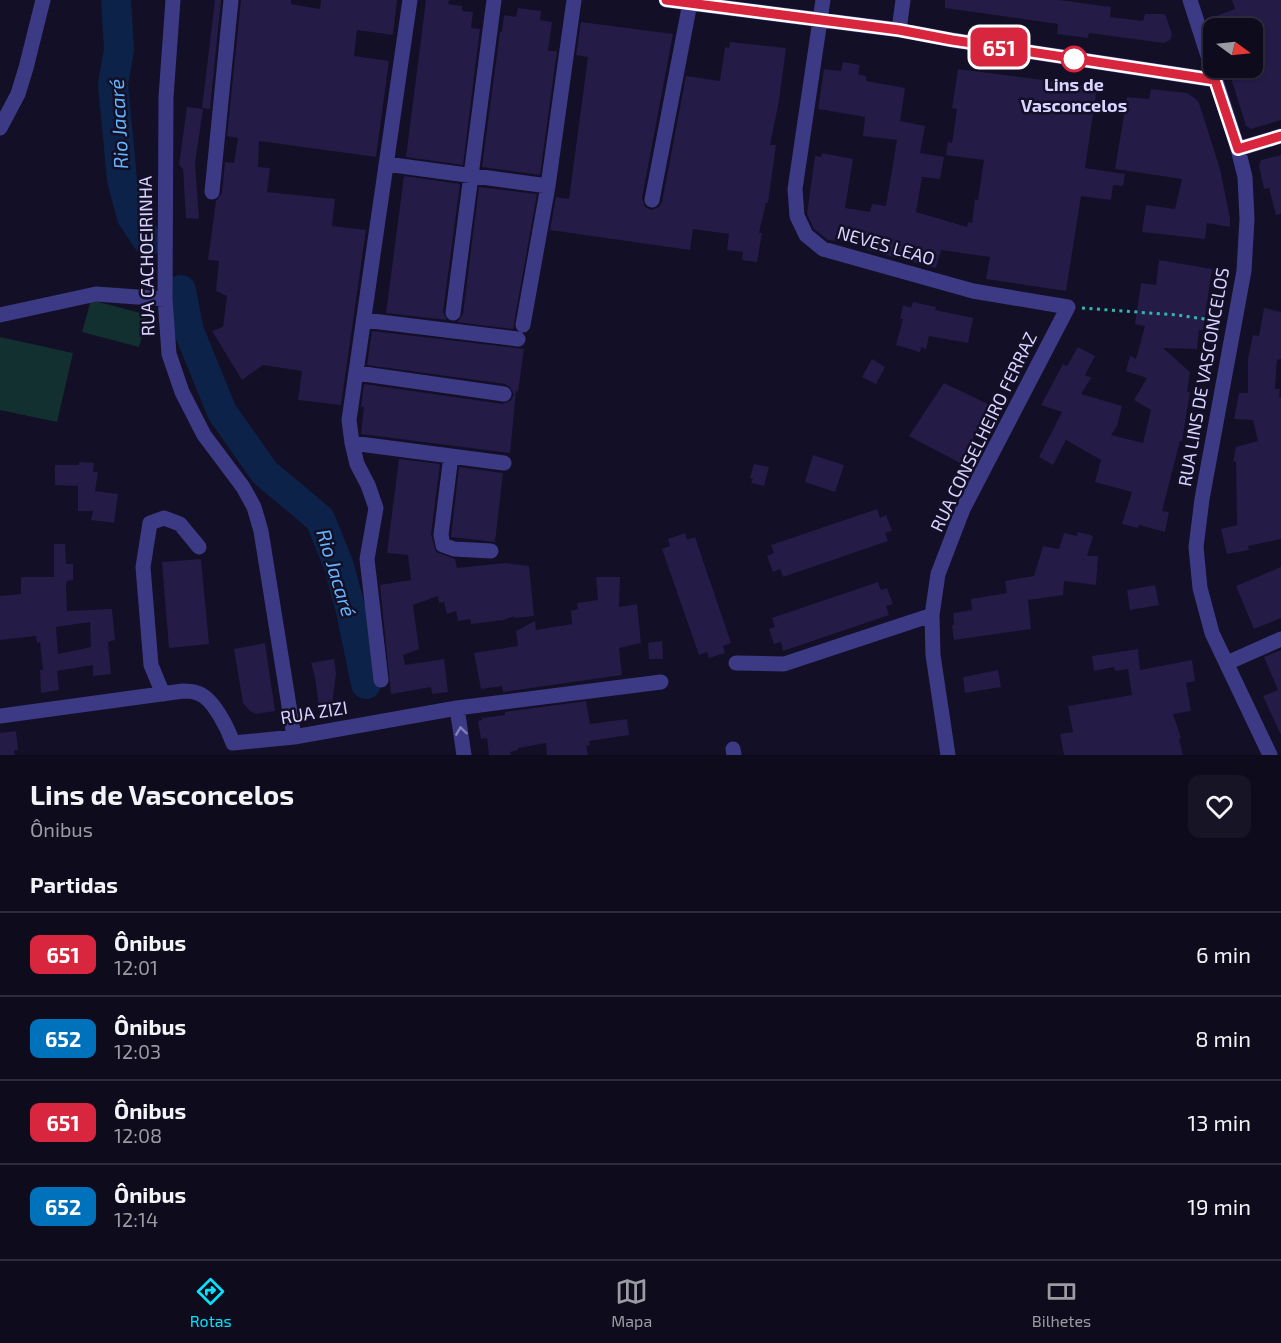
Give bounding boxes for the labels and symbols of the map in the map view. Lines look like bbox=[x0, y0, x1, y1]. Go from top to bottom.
north arrow bbox=[1203, 18, 1263, 78]
line badge: 651 bbox=[964, 28, 1034, 66]
marker: Lins de Vasconcelos bbox=[1061, 46, 1087, 72]
place label: Lins de Vasconcelos bbox=[1021, 73, 1127, 116]
water label: Rio Jacaré bbox=[104, 78, 132, 170]
street label: RUA CACHOEIRINHA bbox=[134, 175, 158, 336]
street label: NEVES LEAO bbox=[835, 221, 938, 269]
street label: RUA LINS DE VASCONCELOS bbox=[1173, 266, 1233, 488]
street label: RUA CONSELHEIRO FERRAZ bbox=[925, 328, 1041, 535]
water label: Rio Jacaré bbox=[312, 526, 362, 620]
street label: RUA ZIZI bbox=[279, 696, 349, 728]
one-way arrow bbox=[455, 727, 467, 736]

